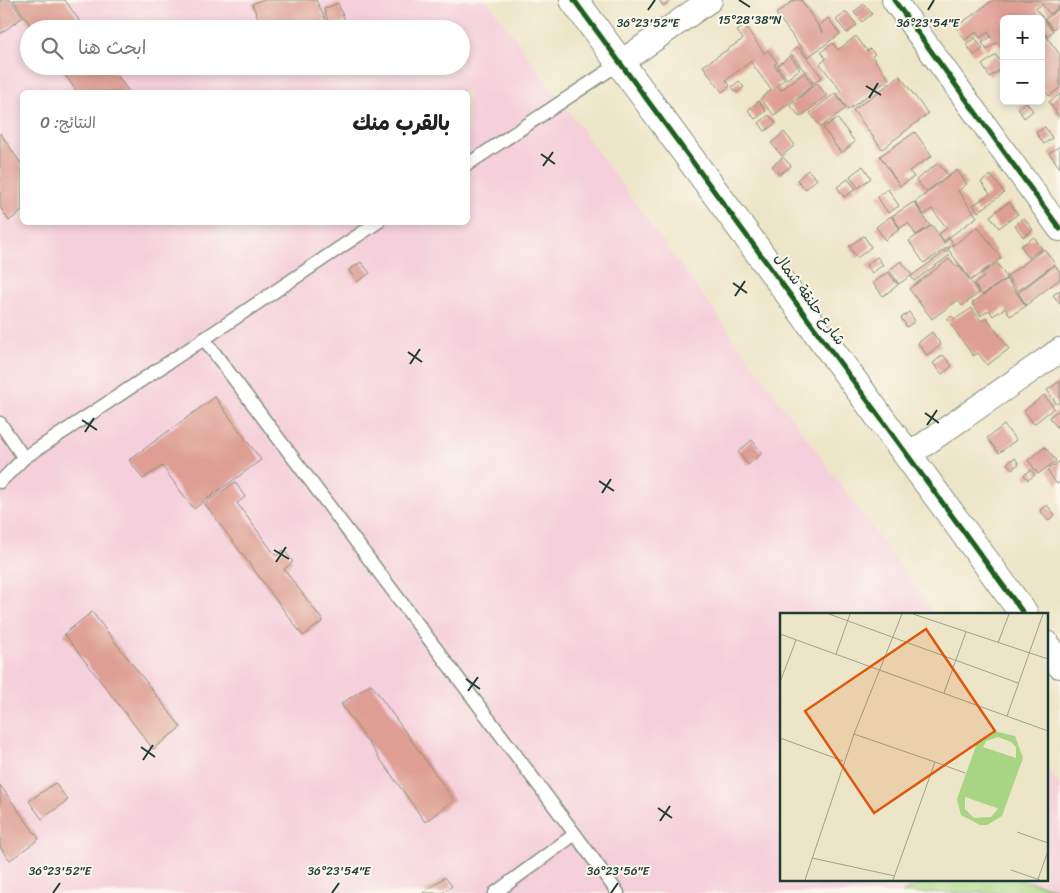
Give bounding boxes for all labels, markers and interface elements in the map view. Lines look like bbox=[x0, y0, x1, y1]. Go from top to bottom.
text: 15°28'38"N bbox=[718, 9, 782, 31]
text: 36°23'52"E bbox=[617, 12, 681, 34]
text: 36°23'54"E bbox=[897, 12, 961, 34]
map controls bbox=[1000, 15, 1045, 105]
button: + bbox=[1000, 15, 1045, 60]
search box bbox=[20, 20, 470, 75]
text: ابحث هنا bbox=[78, 31, 146, 64]
icon: search bbox=[38, 34, 66, 62]
button: − bbox=[1000, 60, 1045, 105]
text: بالقرب منك bbox=[352, 104, 450, 142]
text: النتائج: 0 bbox=[40, 108, 96, 137]
street label: شارع حلنقة شمال bbox=[767, 247, 853, 351]
inset map bbox=[780, 613, 1048, 880]
text: 36°23'52"E bbox=[29, 860, 93, 882]
text: 36°23'54"E bbox=[308, 860, 372, 882]
text: 36°23'56"E bbox=[587, 860, 650, 882]

